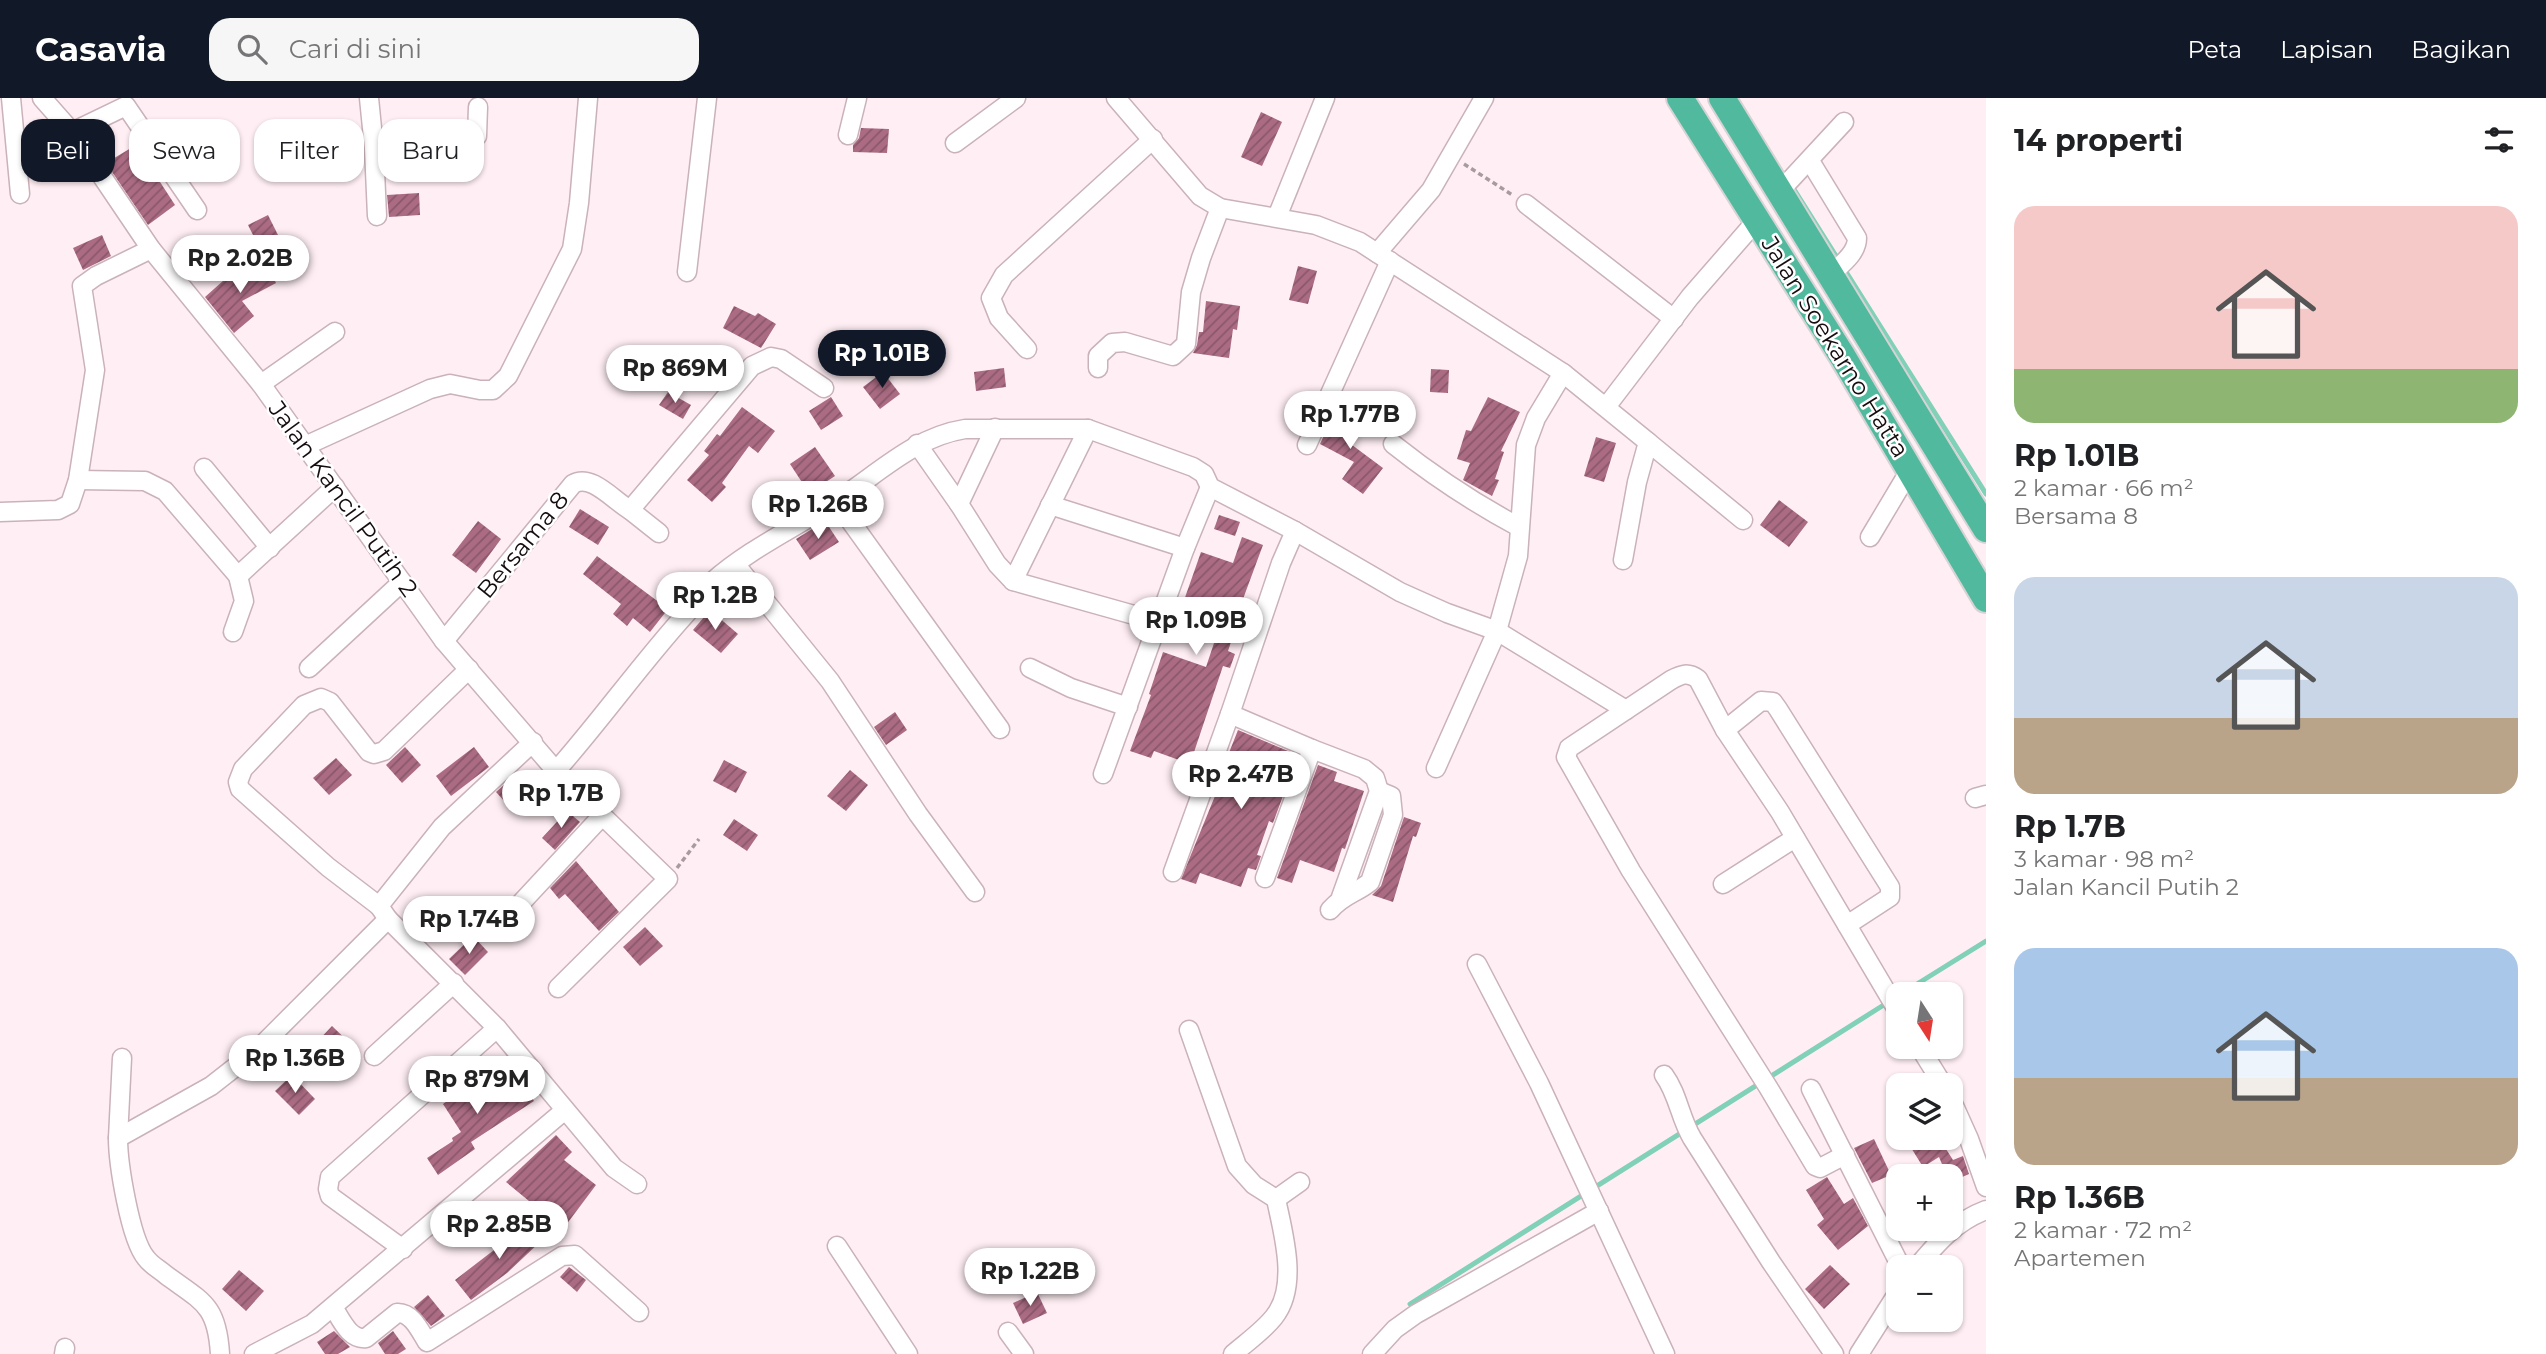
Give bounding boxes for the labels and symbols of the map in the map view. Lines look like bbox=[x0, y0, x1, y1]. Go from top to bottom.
street label: Jalan Soekarno Hatta bbox=[1755, 230, 1915, 463]
pin: Rp 2.02B bbox=[168, 236, 312, 295]
pin: Rp 1.01B bbox=[810, 330, 954, 390]
pin: Rp 869M bbox=[610, 345, 740, 405]
pin: Rp 1.77B bbox=[1278, 392, 1422, 451]
street label: Jalan Kancil Putih 2 bbox=[262, 394, 424, 602]
pin: Rp 1.26B bbox=[746, 482, 890, 541]
street label: Bersama 8 bbox=[471, 485, 575, 604]
pin: Rp 1.2B bbox=[650, 573, 780, 632]
pin: Rp 1.09B bbox=[1124, 598, 1268, 657]
pin: Rp 2.47B bbox=[1169, 752, 1313, 811]
pin: Rp 1.7B bbox=[496, 770, 626, 830]
pin: Rp 1.74B bbox=[397, 896, 541, 956]
north arrow bbox=[1886, 982, 1964, 1059]
pin: Rp 1.36B bbox=[223, 1035, 367, 1095]
pin: Rp 879M bbox=[412, 1056, 542, 1116]
pin: Rp 2.85B bbox=[427, 1202, 571, 1261]
pin: Rp 1.22B bbox=[958, 1248, 1102, 1308]

